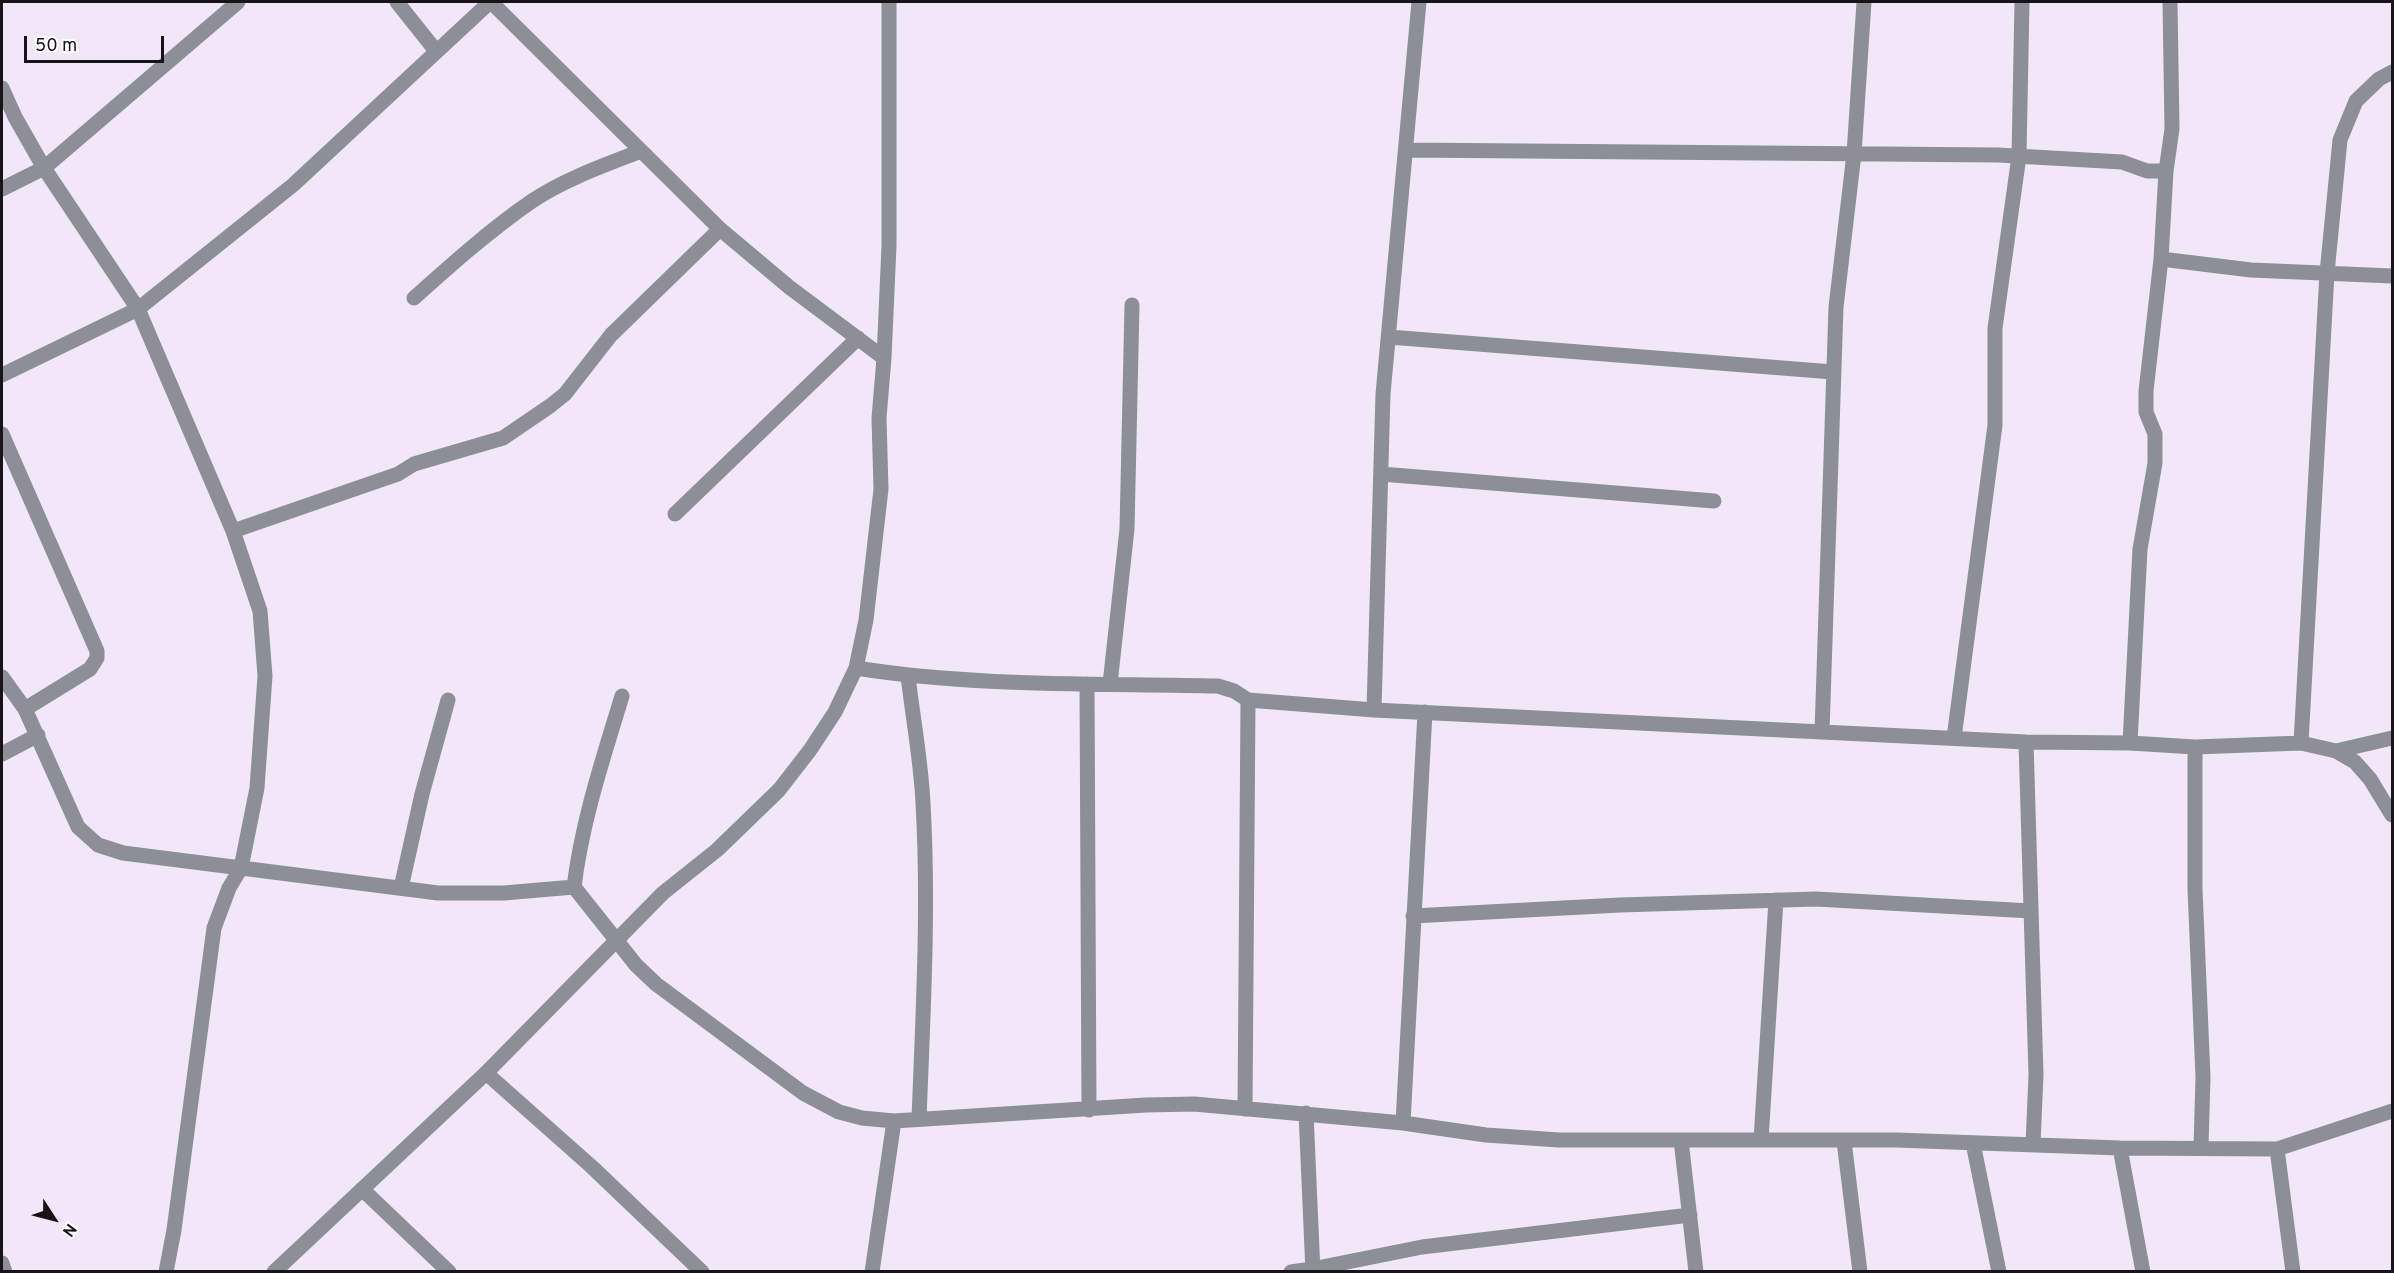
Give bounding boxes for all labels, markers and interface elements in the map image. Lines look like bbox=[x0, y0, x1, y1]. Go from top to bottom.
scale bar bbox=[27, 24, 166, 62]
text: 50 m bbox=[35, 35, 77, 58]
north arrow bbox=[24, 1189, 84, 1249]
text: N bbox=[57, 1219, 80, 1240]

